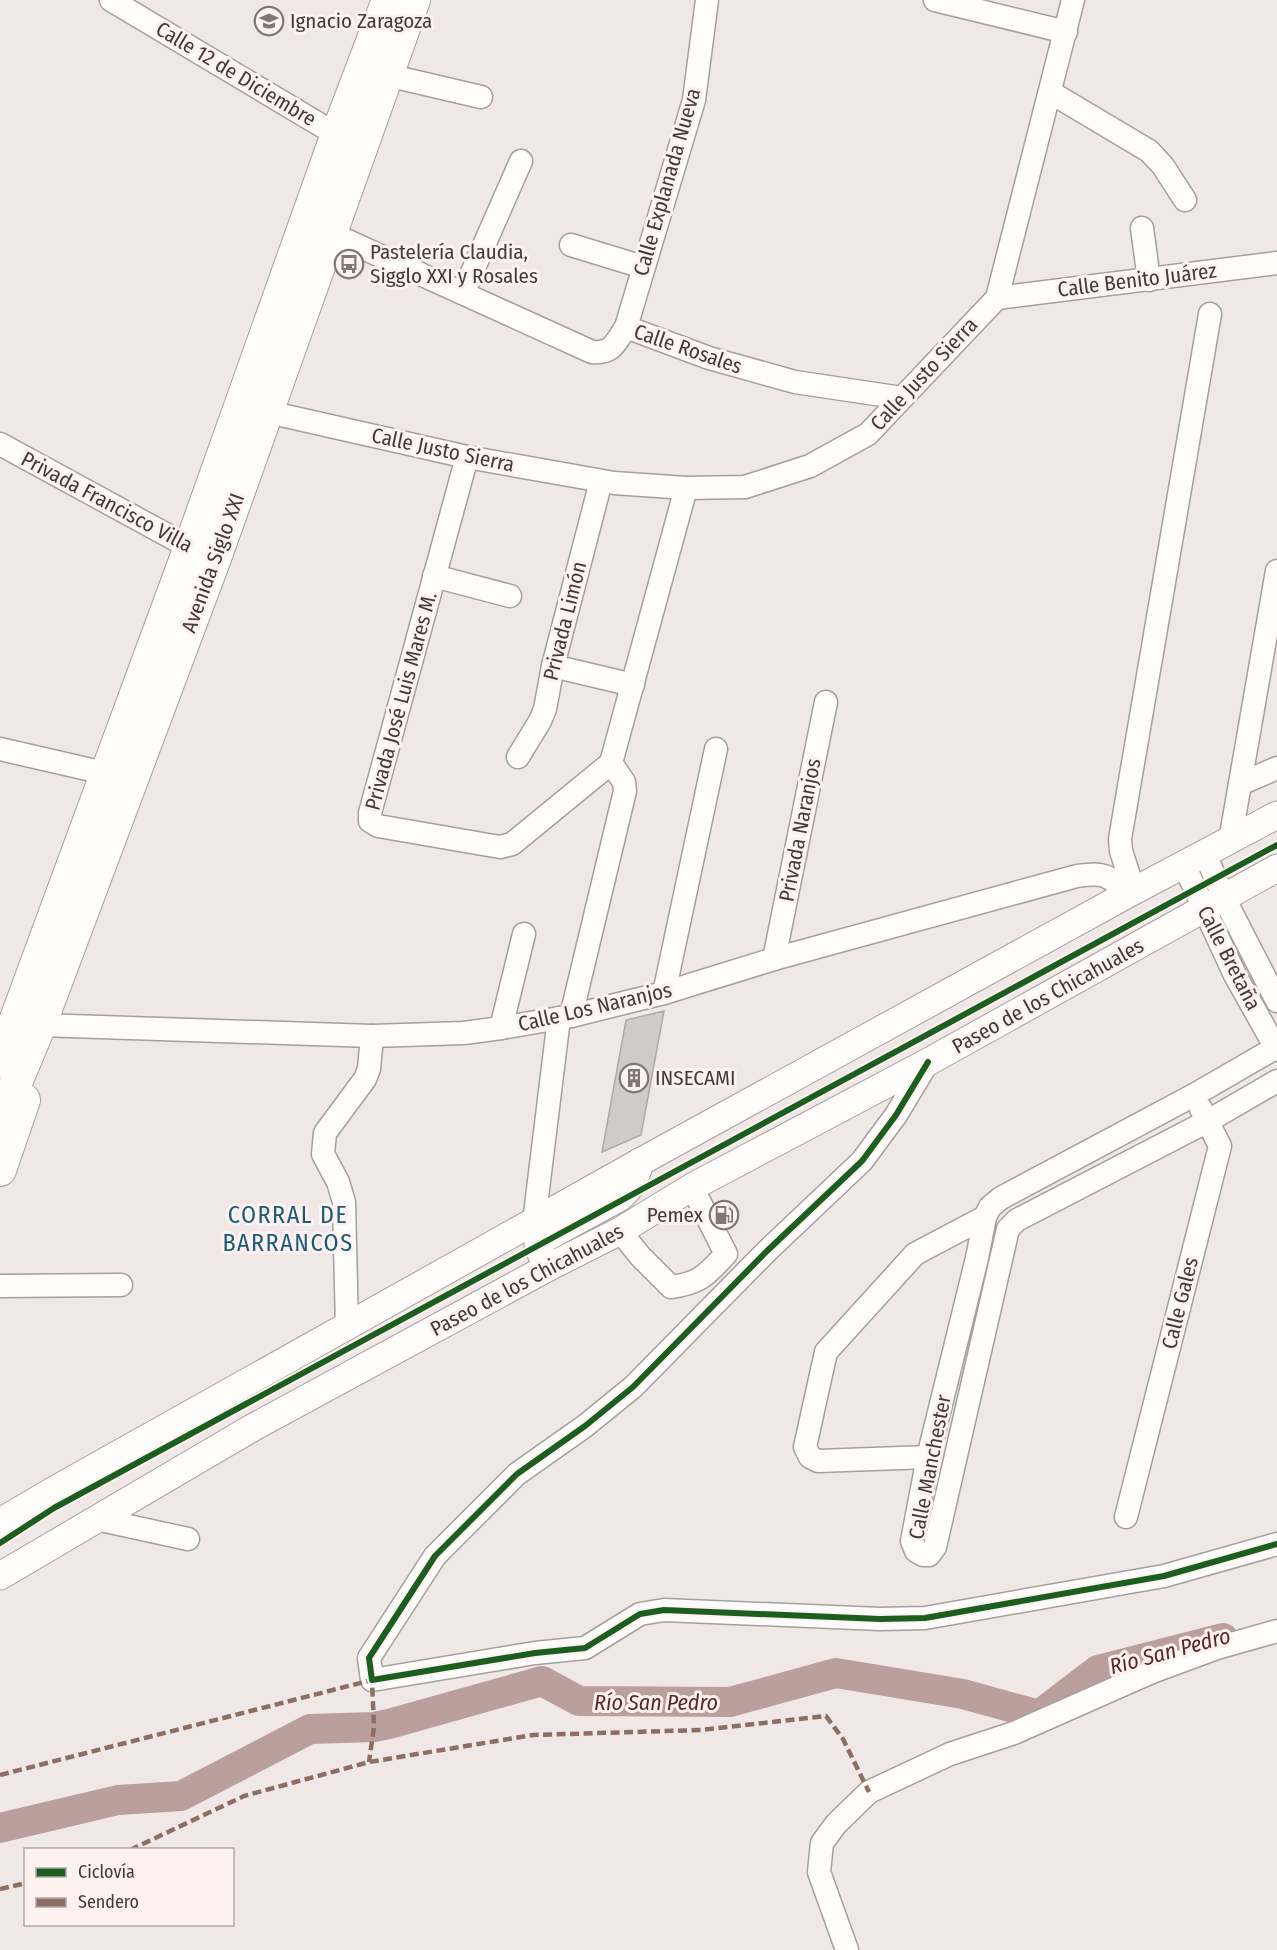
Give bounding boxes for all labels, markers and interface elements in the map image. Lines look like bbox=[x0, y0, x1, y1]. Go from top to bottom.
school or university icon: Ignacio Zaragoza bbox=[253, 5, 285, 37]
place label: Ignacio Zaragoza bbox=[290, 8, 432, 34]
street label: Calle 12 de Diciembre bbox=[151, 16, 321, 132]
street label: Calle Explanada Nueva bbox=[628, 85, 706, 279]
place label: Pastelería Claudia, Sigglo XXI y Rosales bbox=[370, 239, 538, 289]
bus stop icon: Pastelería Claudia, Sigglo XXI y Rosales bbox=[333, 248, 365, 280]
street label: Calle Benito Juárez bbox=[1056, 257, 1218, 303]
street label: Calle Justo Sierra bbox=[865, 312, 983, 436]
street label: Calle Rosales bbox=[630, 318, 746, 380]
street label: Calle Justo Sierra bbox=[369, 422, 517, 478]
street label: Privada Francisco Villa bbox=[17, 446, 197, 558]
street label: Avenida Siglo XXI bbox=[176, 490, 250, 636]
street label: Privada Limón bbox=[538, 559, 592, 683]
street label: Privada José Luis Mares M. bbox=[359, 589, 443, 813]
street label: Privada Naranjos bbox=[773, 756, 827, 904]
street label: Calle Bretaña bbox=[1192, 901, 1266, 1015]
street label: Paseo de los Chicahuales bbox=[948, 932, 1148, 1060]
street label: Calle Los Naranjos bbox=[516, 977, 674, 1037]
building icon: INSECAMI bbox=[618, 1062, 650, 1094]
place label: INSECAMI bbox=[655, 1065, 735, 1091]
fuel station icon: Pemex bbox=[708, 1199, 740, 1231]
district label: CORRAL DE BARRANCOS bbox=[222, 1201, 354, 1257]
place label: Pemex bbox=[647, 1202, 704, 1228]
street label: Paseo de los Chicahuales bbox=[426, 1218, 628, 1342]
street label: Calle Gales bbox=[1156, 1254, 1204, 1352]
street label: Calle Manchester bbox=[903, 1392, 957, 1542]
water label: Río San Pedro bbox=[1107, 1622, 1233, 1680]
water label: Río San Pedro bbox=[594, 1689, 718, 1716]
legend bbox=[24, 1848, 234, 1926]
text: Ciclovía bbox=[78, 1861, 135, 1883]
text: Sendero bbox=[78, 1891, 139, 1913]

